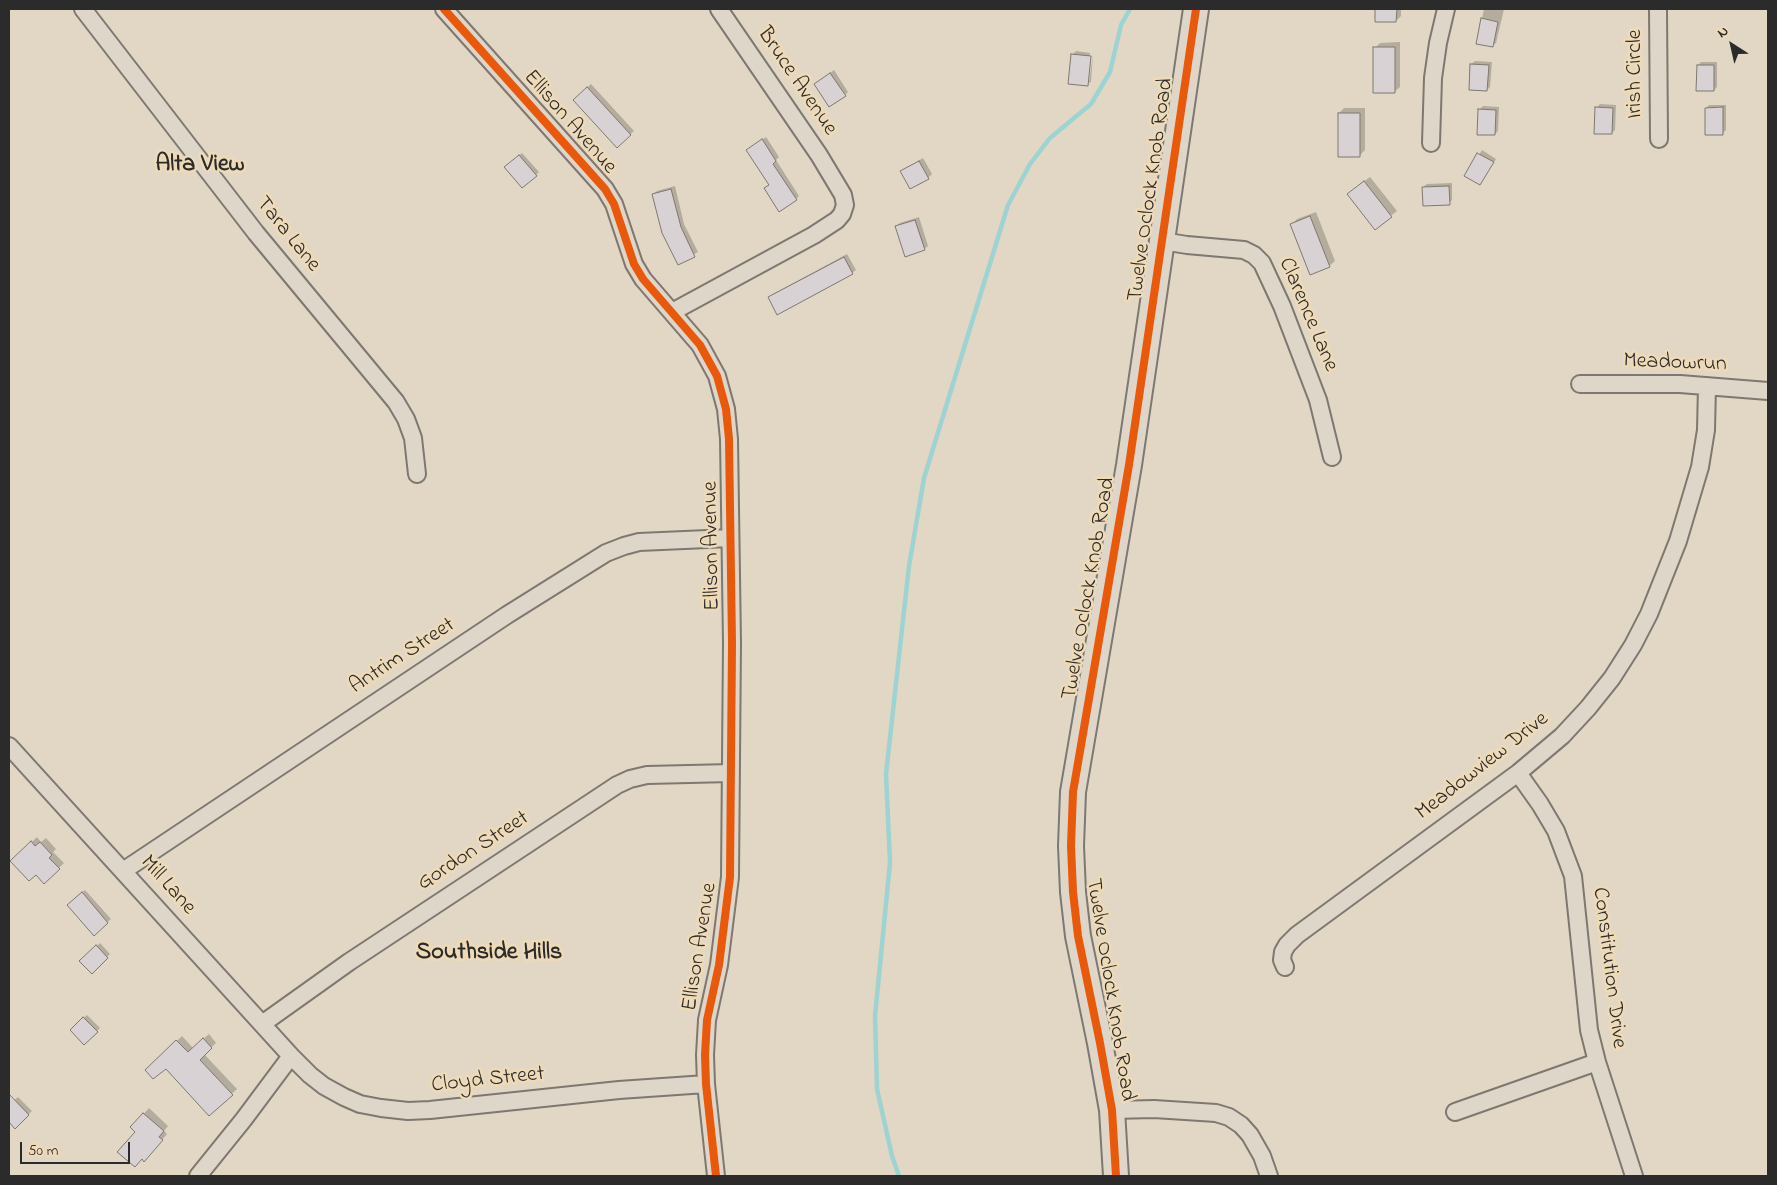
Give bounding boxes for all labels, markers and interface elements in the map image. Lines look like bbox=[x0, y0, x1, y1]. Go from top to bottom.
north arrow bbox=[1707, 20, 1757, 70]
text: N bbox=[1713, 21, 1733, 44]
street label: Bruce Avenue bbox=[750, 23, 842, 141]
street label: Irish Circle bbox=[1623, 29, 1649, 119]
street label: Ellison Avenue bbox=[517, 65, 621, 181]
street label: Twelve Oclock Knob Road bbox=[1123, 77, 1181, 303]
district label: Alta View bbox=[155, 152, 245, 180]
street label: Tara Lane bbox=[249, 192, 325, 278]
street label: Clarence Lane bbox=[1271, 254, 1343, 376]
street label: Meadowrun bbox=[1623, 349, 1727, 379]
street label: Twelve Oclock Knob Road bbox=[1057, 476, 1123, 702]
street label: Ellison Avenue bbox=[699, 481, 727, 611]
street label: Antrim Street bbox=[345, 613, 461, 701]
street label: Meadowview Drive bbox=[1411, 707, 1555, 827]
street label: Gordon Street bbox=[413, 806, 535, 898]
street label: Mill Lane bbox=[133, 851, 201, 921]
street label: Twelve Oclock Knob Road bbox=[1078, 877, 1140, 1103]
street label: Ellison Avenue bbox=[678, 881, 724, 1013]
street label: Constitution Drive bbox=[1585, 886, 1631, 1050]
district label: Southside Hills bbox=[416, 940, 562, 968]
street label: Cloyd Street bbox=[430, 1062, 546, 1100]
scale bar bbox=[22, 1132, 132, 1164]
text: 50 m bbox=[28, 1140, 58, 1162]

